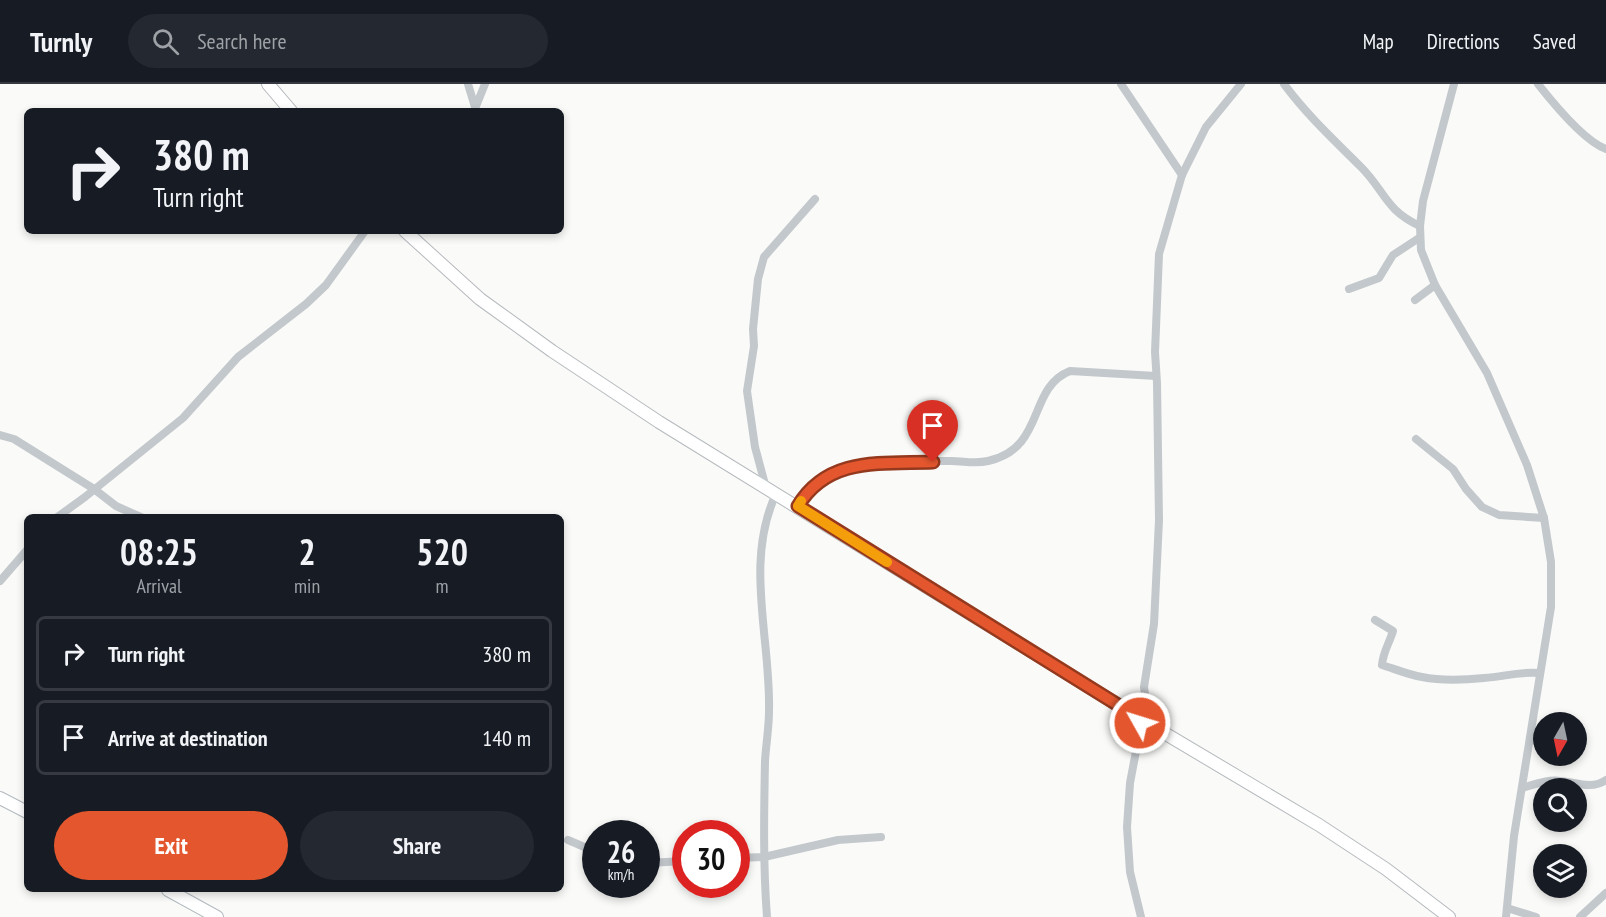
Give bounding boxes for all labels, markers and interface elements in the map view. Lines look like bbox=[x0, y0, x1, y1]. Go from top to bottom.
search box bbox=[128, 14, 548, 68]
text: Turnly bbox=[30, 23, 92, 60]
icon: search bbox=[149, 25, 182, 58]
text: Search here bbox=[197, 27, 287, 55]
text: Map bbox=[1363, 28, 1394, 55]
text: Directions bbox=[1427, 28, 1500, 55]
text: Saved bbox=[1533, 28, 1576, 55]
text: 380 m bbox=[153, 127, 250, 182]
icon: right bbox=[54, 132, 132, 210]
text: Turn right bbox=[153, 180, 244, 214]
pin bbox=[907, 400, 958, 462]
icon: arrive bbox=[916, 409, 949, 442]
text: 08:25 bbox=[120, 528, 198, 575]
text: 2 bbox=[298, 528, 316, 575]
text: 520 bbox=[416, 528, 468, 575]
text: Arrival bbox=[136, 573, 182, 599]
text: min bbox=[294, 573, 320, 599]
text: m bbox=[436, 573, 449, 599]
icon: right bbox=[57, 637, 90, 670]
text: Turn right bbox=[108, 640, 185, 668]
text: 380 m bbox=[482, 640, 531, 668]
position arrow bbox=[1108, 691, 1172, 755]
north arrow bbox=[1533, 712, 1587, 766]
map controls bbox=[1533, 712, 1587, 898]
icon: arrive bbox=[57, 721, 90, 754]
text: Arrive at destination bbox=[108, 724, 268, 752]
text: 140 m bbox=[482, 724, 531, 752]
button: search bbox=[1533, 778, 1587, 832]
button: Exit bbox=[54, 811, 288, 880]
button: Share bbox=[300, 811, 534, 880]
speed limit sign: 30 bbox=[672, 820, 750, 898]
text: 26 bbox=[607, 832, 635, 871]
button: layers bbox=[1533, 844, 1587, 898]
text: km/h bbox=[608, 865, 634, 884]

